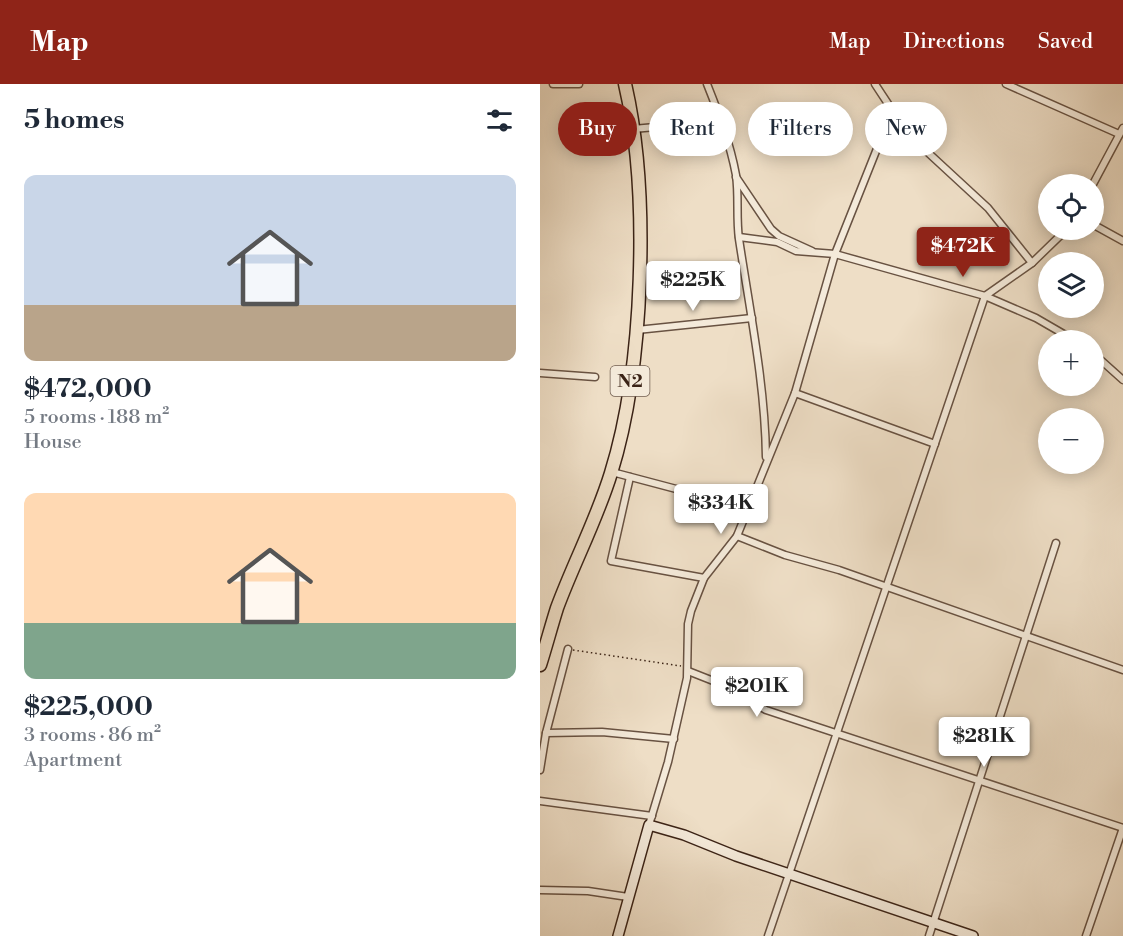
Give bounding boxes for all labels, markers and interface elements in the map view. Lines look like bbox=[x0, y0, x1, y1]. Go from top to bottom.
text: Map bbox=[30, 25, 89, 60]
text: Map bbox=[829, 29, 871, 55]
text: Directions bbox=[904, 29, 1005, 55]
text: Saved bbox=[1038, 29, 1093, 55]
chip: Buy bbox=[558, 102, 637, 156]
chip: Rent bbox=[649, 102, 736, 156]
chip: Filters bbox=[748, 102, 853, 156]
chip: New bbox=[865, 102, 947, 156]
text: 5 homes bbox=[24, 104, 124, 136]
icon: filters bbox=[483, 104, 516, 137]
map controls bbox=[1038, 174, 1104, 474]
button: locate bbox=[1038, 174, 1104, 240]
icon: home bbox=[216, 214, 324, 322]
pin: $472K bbox=[921, 227, 1005, 278]
text: $472K bbox=[931, 234, 995, 259]
button: layers bbox=[1038, 252, 1104, 318]
pin: $225K bbox=[651, 261, 735, 312]
text: $225K bbox=[660, 268, 726, 293]
button: + bbox=[1038, 330, 1104, 396]
road number: N2 bbox=[610, 366, 650, 396]
text: $472,000 bbox=[24, 373, 152, 405]
text: 5 rooms · 188 m² bbox=[24, 405, 169, 430]
button: − bbox=[1038, 408, 1104, 474]
text: House bbox=[24, 430, 82, 455]
pin: $334K bbox=[679, 484, 763, 535]
text: $334K bbox=[688, 491, 754, 516]
icon: home bbox=[216, 532, 324, 640]
pin: $201K bbox=[715, 667, 799, 718]
text: $201K bbox=[725, 674, 789, 699]
text: $225,000 bbox=[24, 691, 153, 723]
pin: $281K bbox=[942, 717, 1026, 768]
text: 3 rooms · 86 m² bbox=[24, 723, 161, 748]
text: $281K bbox=[953, 724, 1015, 749]
text: Apartment bbox=[24, 748, 122, 773]

